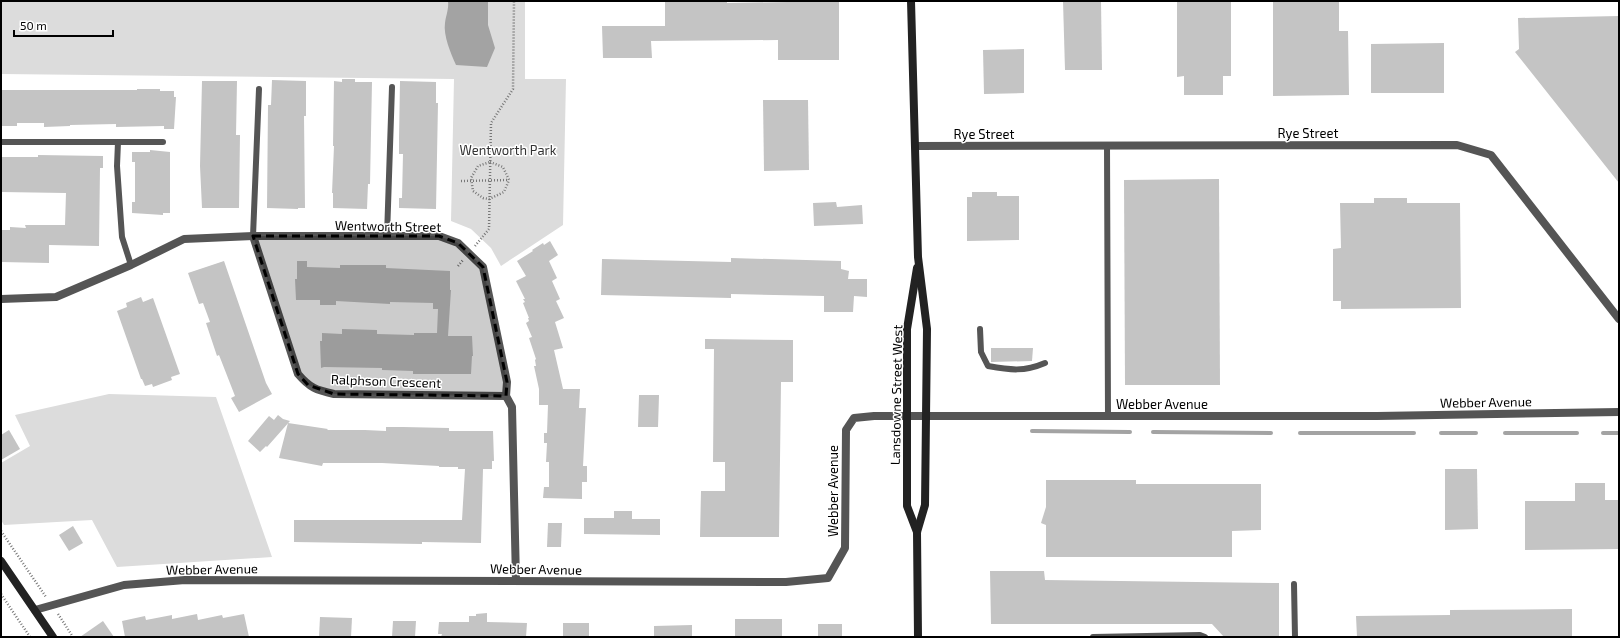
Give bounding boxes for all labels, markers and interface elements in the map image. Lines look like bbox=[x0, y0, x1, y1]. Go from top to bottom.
scale bar bbox=[14, 12, 113, 38]
text: 50 m bbox=[20, 18, 47, 32]
street label: Rye Street bbox=[1278, 125, 1338, 141]
street label: Rye Street bbox=[954, 126, 1014, 142]
park label: Wentworth Park bbox=[460, 142, 557, 158]
street label: Wentworth Street bbox=[335, 217, 441, 235]
street label: Lansdowne Street West bbox=[887, 325, 905, 465]
street label: Ralphson Crescent bbox=[331, 371, 441, 391]
street label: Webber Avenue bbox=[1440, 393, 1532, 411]
street label: Webber Avenue bbox=[1116, 396, 1208, 412]
street label: Webber Avenue bbox=[825, 445, 841, 537]
street label: Webber Avenue bbox=[166, 560, 258, 578]
street label: Webber Avenue bbox=[490, 560, 582, 578]

